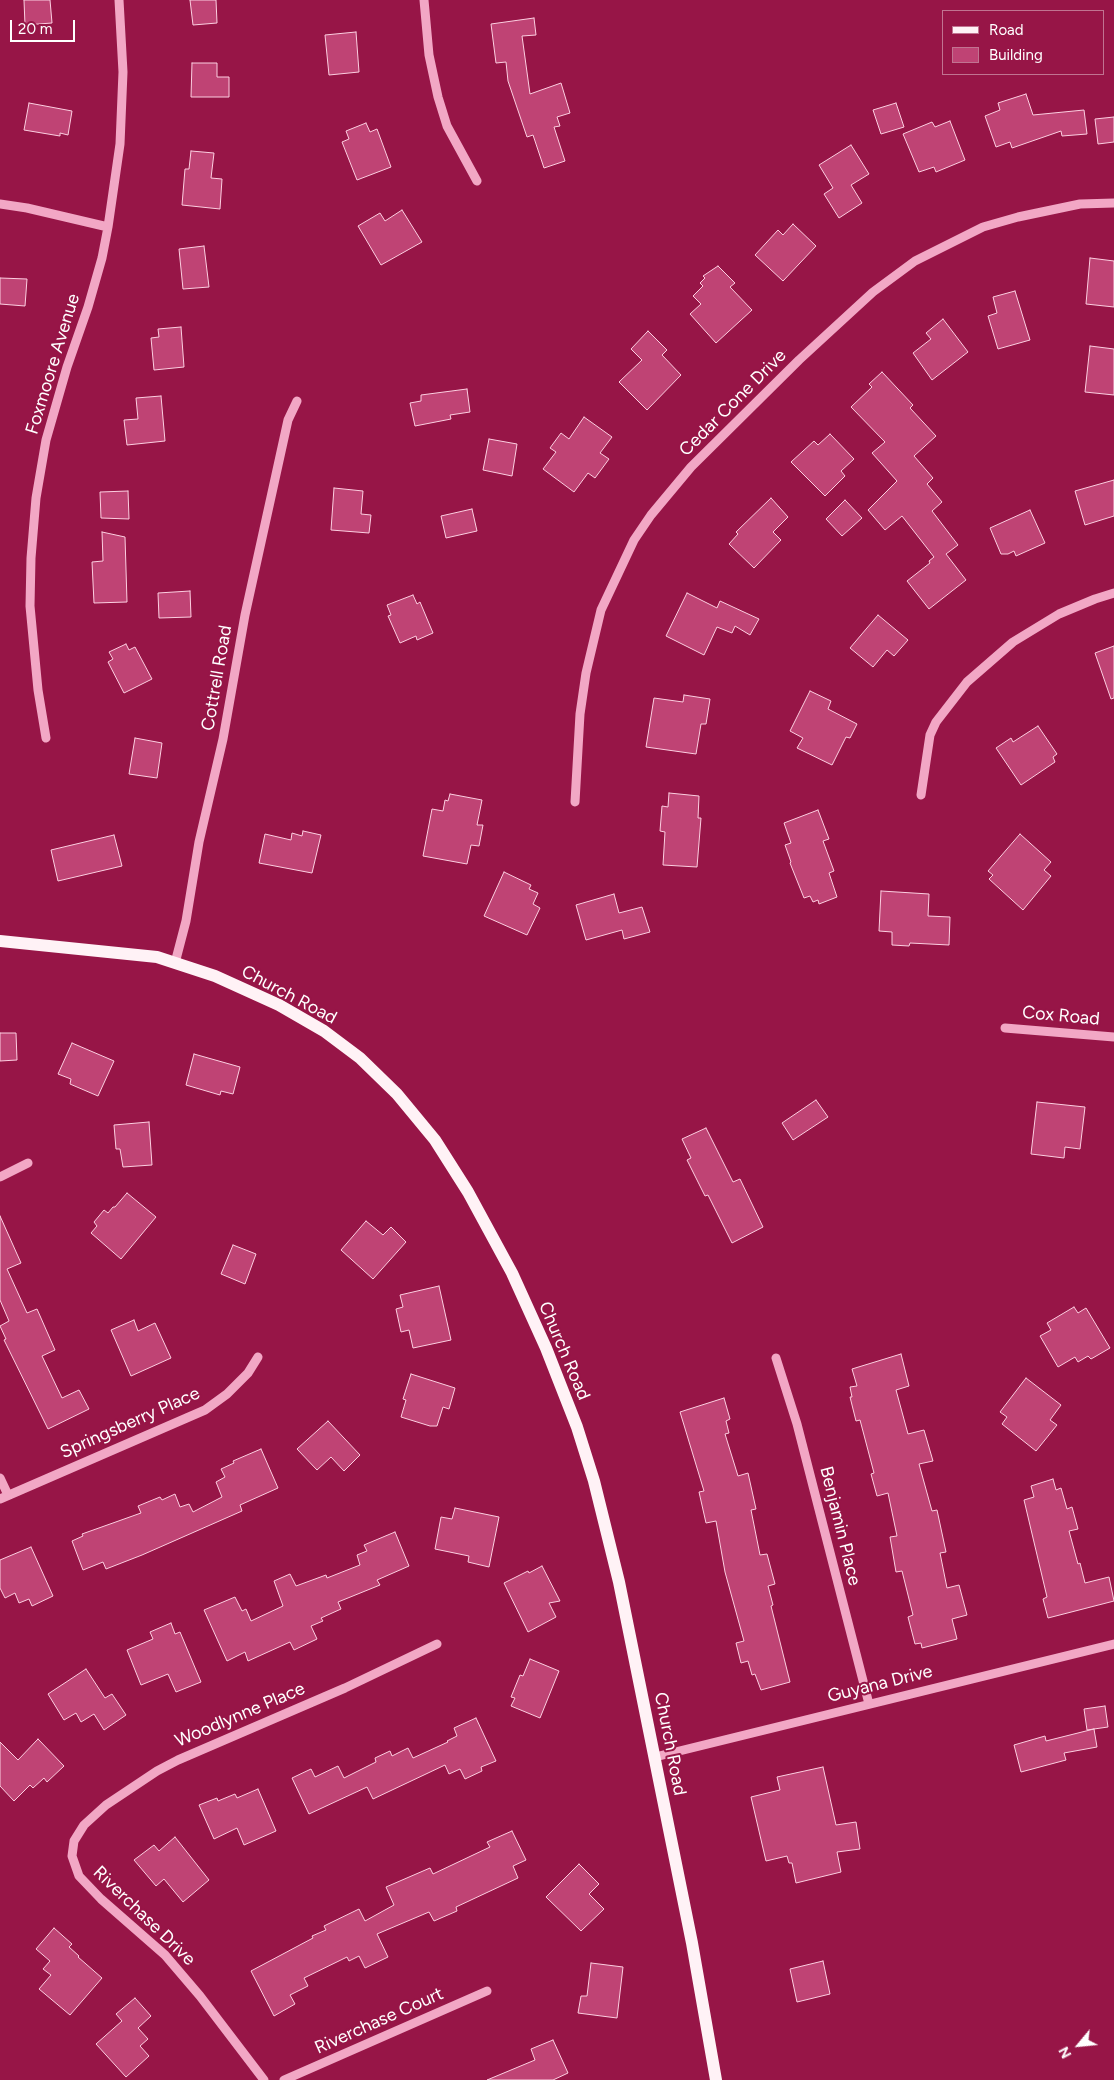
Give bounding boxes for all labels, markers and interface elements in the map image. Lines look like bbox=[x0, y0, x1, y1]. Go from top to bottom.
scale bar bbox=[12, 10, 78, 42]
legend bbox=[942, 10, 1104, 75]
text: 20 m bbox=[18, 20, 52, 38]
text: Road bbox=[989, 21, 1024, 39]
text: Building bbox=[989, 46, 1043, 64]
street label: Foxmoore Avenue bbox=[21, 291, 85, 437]
street label: Cedar Cone Drive bbox=[675, 345, 791, 461]
street label: Cottrell Road bbox=[197, 624, 237, 732]
street label: Church Road bbox=[238, 961, 340, 1029]
street label: Cox Road bbox=[1021, 1002, 1101, 1030]
street label: Church Road bbox=[534, 1299, 594, 1403]
street label: Springsberry Place bbox=[57, 1383, 203, 1463]
street label: Benjamin Place bbox=[815, 1464, 865, 1588]
street label: Guyana Drive bbox=[825, 1661, 935, 1707]
street label: Woodlynne Place bbox=[172, 1678, 308, 1752]
street label: Church Road bbox=[649, 1690, 691, 1798]
street label: Riverchase Drive bbox=[88, 1862, 200, 1970]
street label: Riverchase Court bbox=[311, 1983, 447, 2059]
north arrow bbox=[1054, 2020, 1104, 2070]
text: N bbox=[1055, 2044, 1075, 2061]

